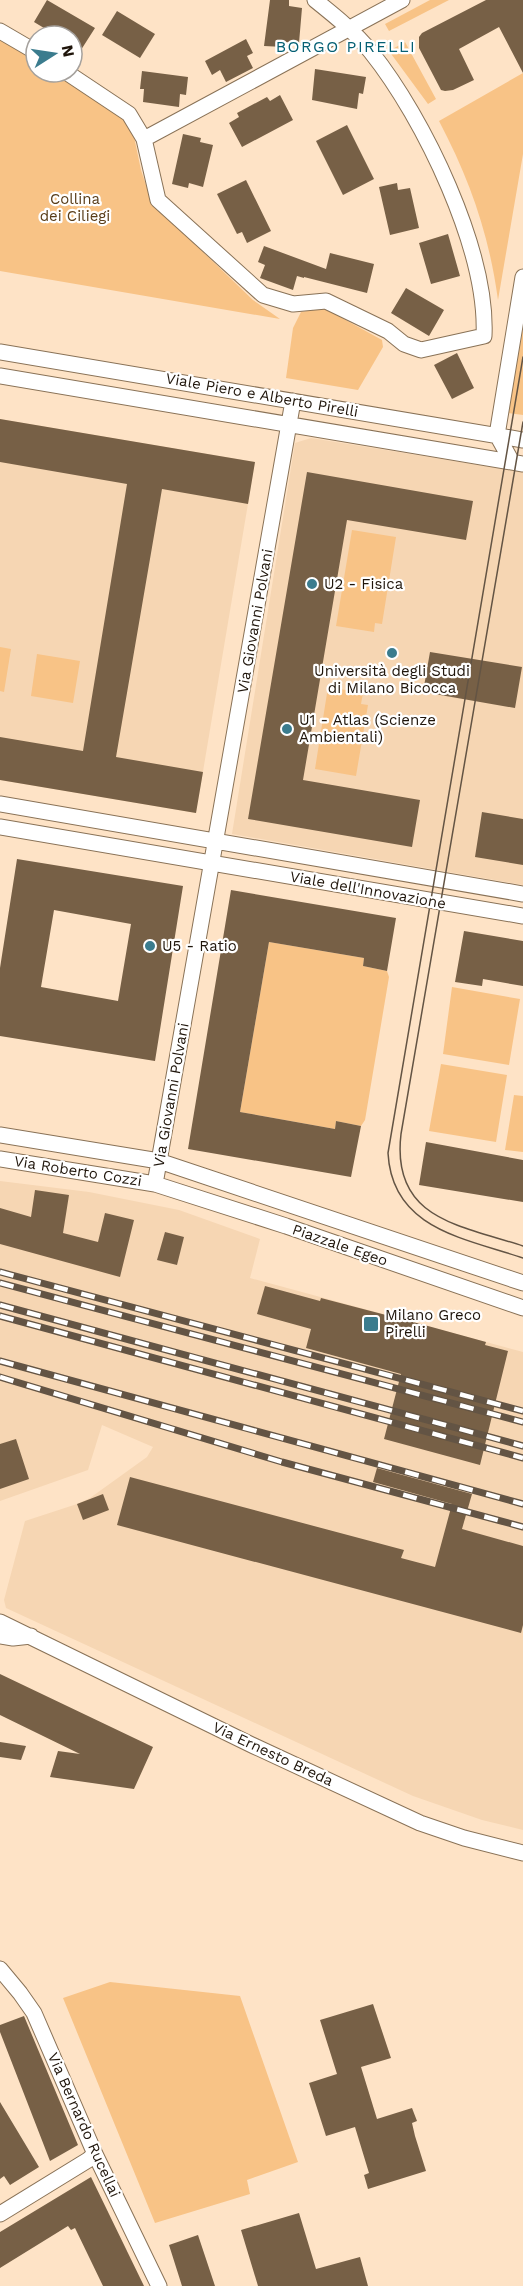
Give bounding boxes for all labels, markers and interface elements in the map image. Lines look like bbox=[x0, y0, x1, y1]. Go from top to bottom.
north arrow bbox=[24, 24, 84, 84]
district label: BORGO PIRELLI bbox=[276, 37, 416, 56]
text: N bbox=[58, 43, 79, 59]
park label: Collina dei Ciliegi bbox=[40, 190, 110, 225]
street label: Viale Piero e Alberto Pirelli bbox=[164, 369, 360, 421]
street label: Via Giovanni Polvani bbox=[233, 547, 277, 695]
place label: U2 - Fisica bbox=[324, 575, 404, 593]
marker: U2 - Fisica bbox=[305, 577, 319, 591]
marker: Università degli Studi di Milano Bicocca bbox=[385, 646, 399, 660]
place label: Università degli Studi di Milano Bicocca bbox=[314, 662, 470, 697]
place label: U1 - Atlas (Scienze Ambientali) bbox=[299, 711, 436, 746]
marker: U1 - Atlas (Scienze Ambientali) bbox=[280, 722, 294, 736]
street label: Viale dell'Innovazione bbox=[289, 867, 447, 913]
place label: U5 - Ratio bbox=[162, 937, 237, 955]
marker: U5 - Ratio bbox=[143, 939, 157, 953]
street label: Via Giovanni Polvani bbox=[149, 1021, 193, 1169]
street label: Via Roberto Cozzi bbox=[13, 1152, 143, 1190]
street label: Piazzale Egeo bbox=[290, 1220, 390, 1270]
place label: Milano Greco Pirelli bbox=[385, 1306, 481, 1341]
marker: Milano Greco Pirelli bbox=[362, 1315, 380, 1333]
street label: Via Ernesto Breda bbox=[210, 1718, 337, 1790]
street label: Via Bernardo Rucellai bbox=[44, 2050, 124, 2200]

